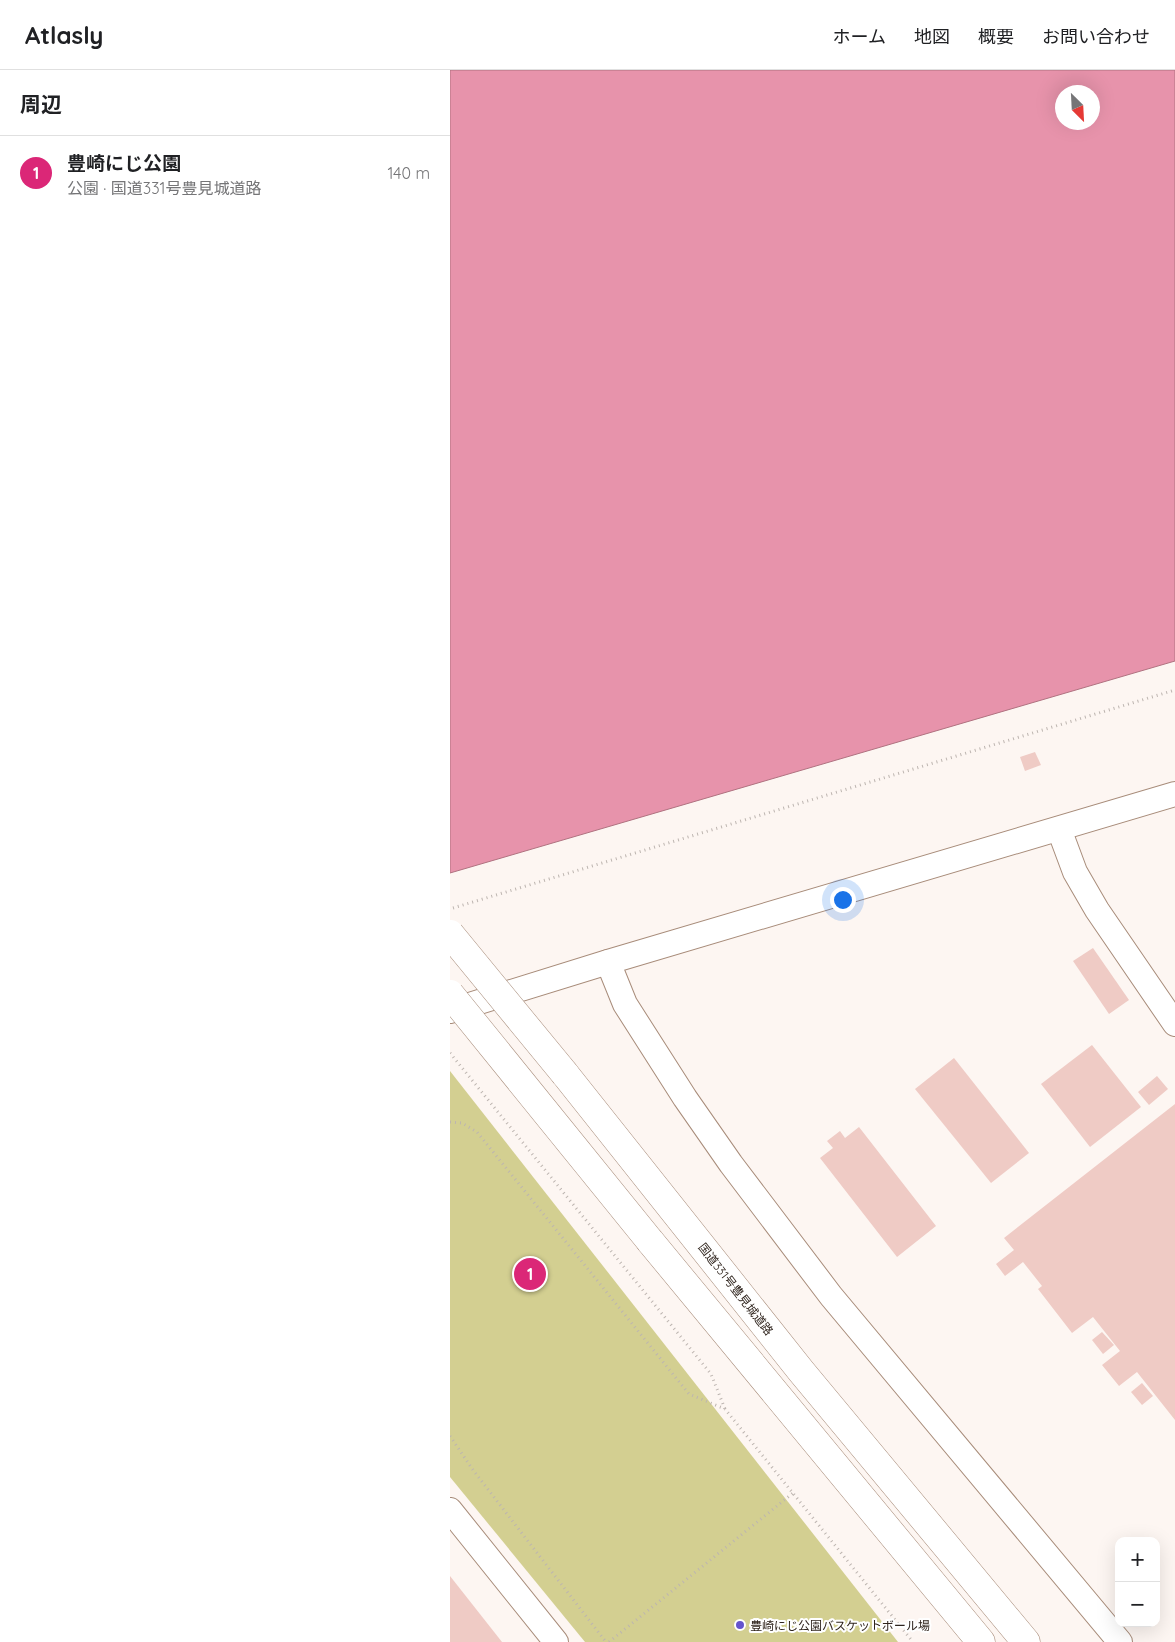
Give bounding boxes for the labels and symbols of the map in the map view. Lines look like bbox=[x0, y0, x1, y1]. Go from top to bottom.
north arrow bbox=[1055, 85, 1100, 130]
your location bbox=[830, 887, 856, 913]
street label: 国道331号豊見城道路 bbox=[695, 1240, 777, 1338]
pin: 1 bbox=[514, 1255, 546, 1293]
place label: 豊崎にじ公園バスケットボール場 bbox=[750, 1618, 930, 1633]
marker: 豊崎にじ公園バスケットボール場 bbox=[734, 1619, 746, 1631]

